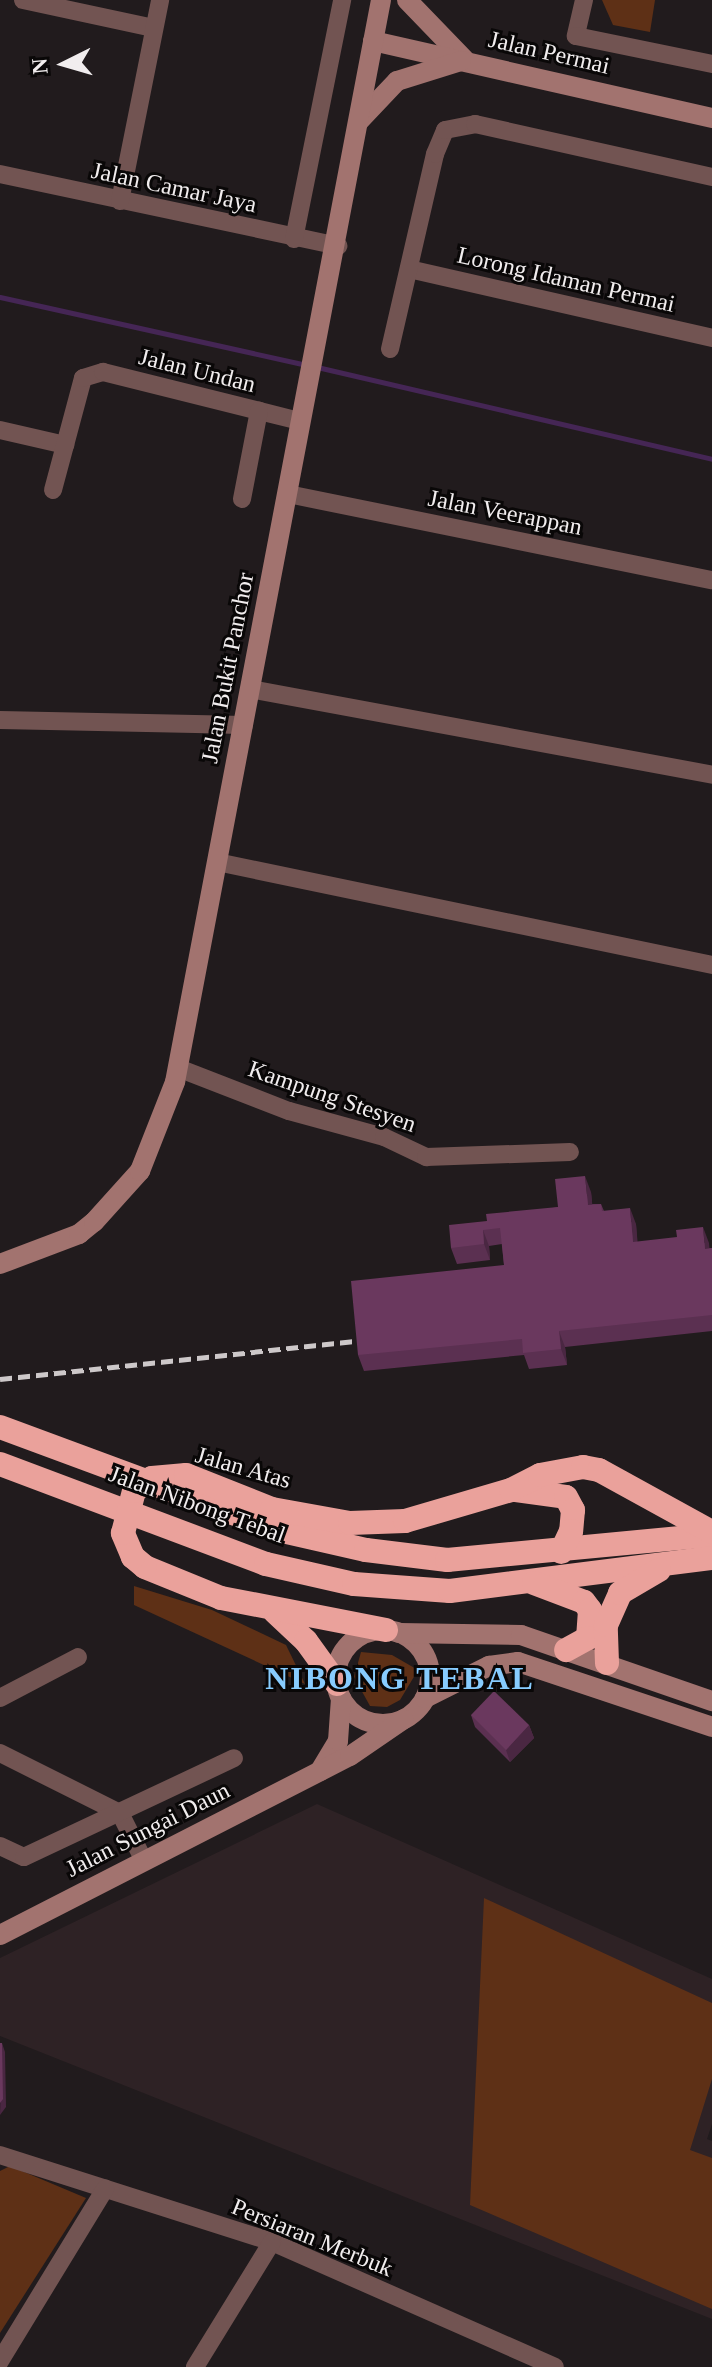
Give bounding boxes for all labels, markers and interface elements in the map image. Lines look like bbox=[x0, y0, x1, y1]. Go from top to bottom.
street label: Jalan Permai bbox=[475, 23, 623, 83]
north arrow bbox=[24, 24, 104, 104]
text: N bbox=[26, 57, 53, 75]
street label: Jalan Camar Jaya bbox=[74, 153, 274, 223]
street label: Lorong Idaman Permai bbox=[439, 237, 693, 323]
street label: Jalan Undan bbox=[125, 340, 269, 402]
street label: Jalan Veerappan bbox=[411, 481, 599, 545]
street label: Jalan Bukit Panchor bbox=[192, 555, 264, 781]
street label: Kampung Stesyen bbox=[232, 1051, 432, 1143]
street label: Jalan Atas bbox=[184, 1438, 302, 1498]
street label: Jalan Nibong Tebal bbox=[91, 1455, 303, 1555]
district label: NIBONG TEBAL bbox=[270, 1659, 530, 1697]
street label: Jalan Sungai Daun bbox=[49, 1770, 247, 1890]
street label: Persiaran Merbuk bbox=[216, 2188, 408, 2288]

